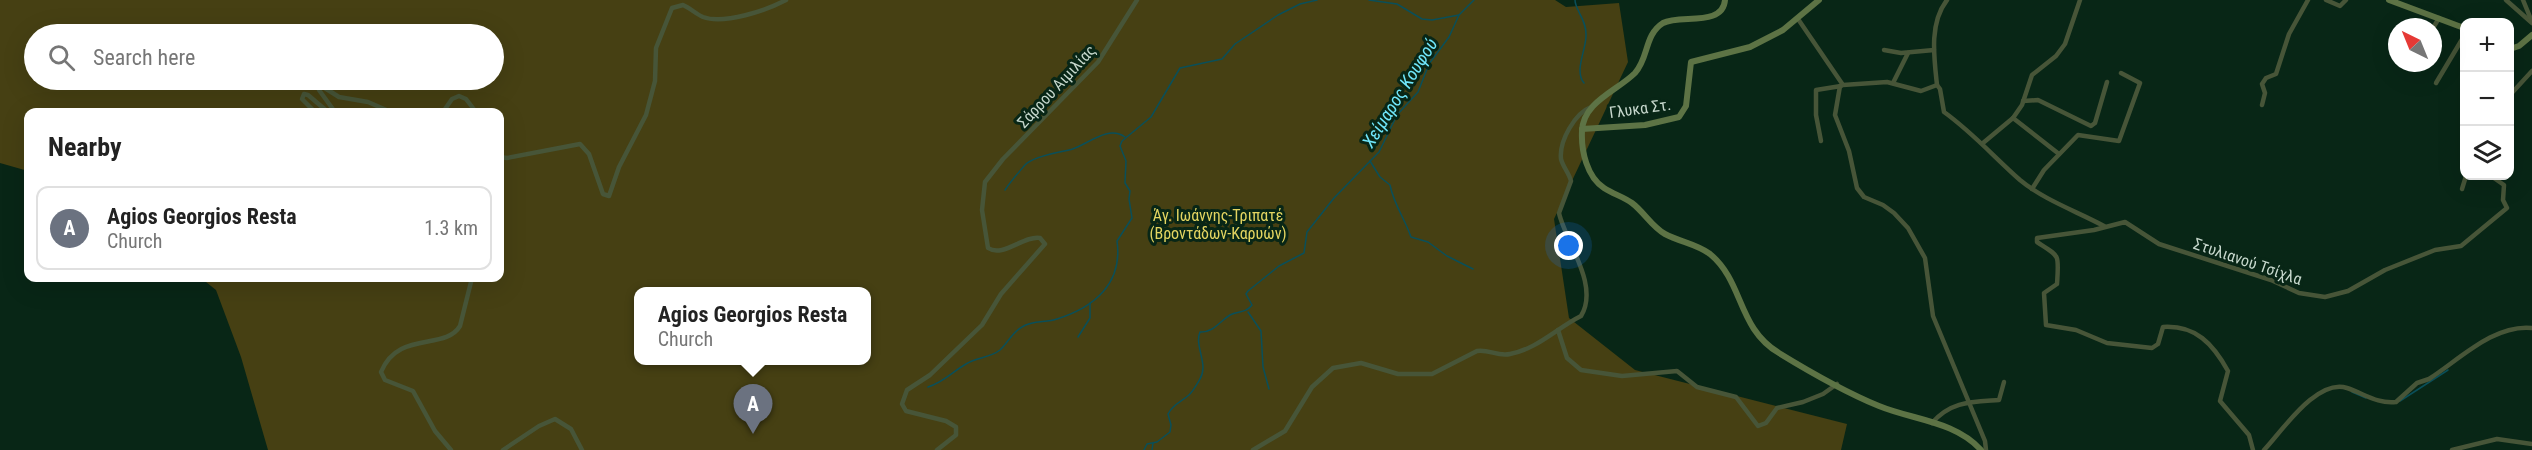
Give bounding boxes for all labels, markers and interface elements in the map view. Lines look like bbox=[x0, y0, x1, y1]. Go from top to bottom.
north arrow bbox=[2388, 18, 2442, 72]
map controls bbox=[2460, 18, 2514, 180]
button: + bbox=[2460, 18, 2514, 72]
search box bbox=[24, 24, 504, 90]
water label: Χείμαρος Κουφού bbox=[1357, 34, 1442, 152]
icon: search bbox=[45, 41, 78, 74]
street label: Σάρρου Αιμιλίας bbox=[1013, 41, 1100, 132]
text: Search here bbox=[93, 45, 195, 70]
button: − bbox=[2460, 72, 2514, 126]
street label: Γλυκα Στ. bbox=[1608, 95, 1672, 122]
button: layers bbox=[2460, 126, 2514, 180]
text: Nearby bbox=[48, 132, 122, 162]
text: Agios Georgios Resta bbox=[107, 204, 297, 229]
park label: Άγ. Ιωάννης-Τριπατέ (Βροντάδων-Καρυών) bbox=[1149, 206, 1287, 243]
text: A bbox=[64, 216, 75, 240]
text: 1.3 km bbox=[424, 216, 478, 240]
text: Church bbox=[107, 229, 162, 253]
your location bbox=[1554, 231, 1583, 260]
street label: Στυλιανού Τσίχλα bbox=[2191, 234, 2305, 289]
popup bbox=[634, 287, 871, 365]
text: Agios Georgios Resta bbox=[658, 302, 847, 327]
text: Church bbox=[658, 327, 713, 351]
pin: A bbox=[734, 384, 772, 434]

